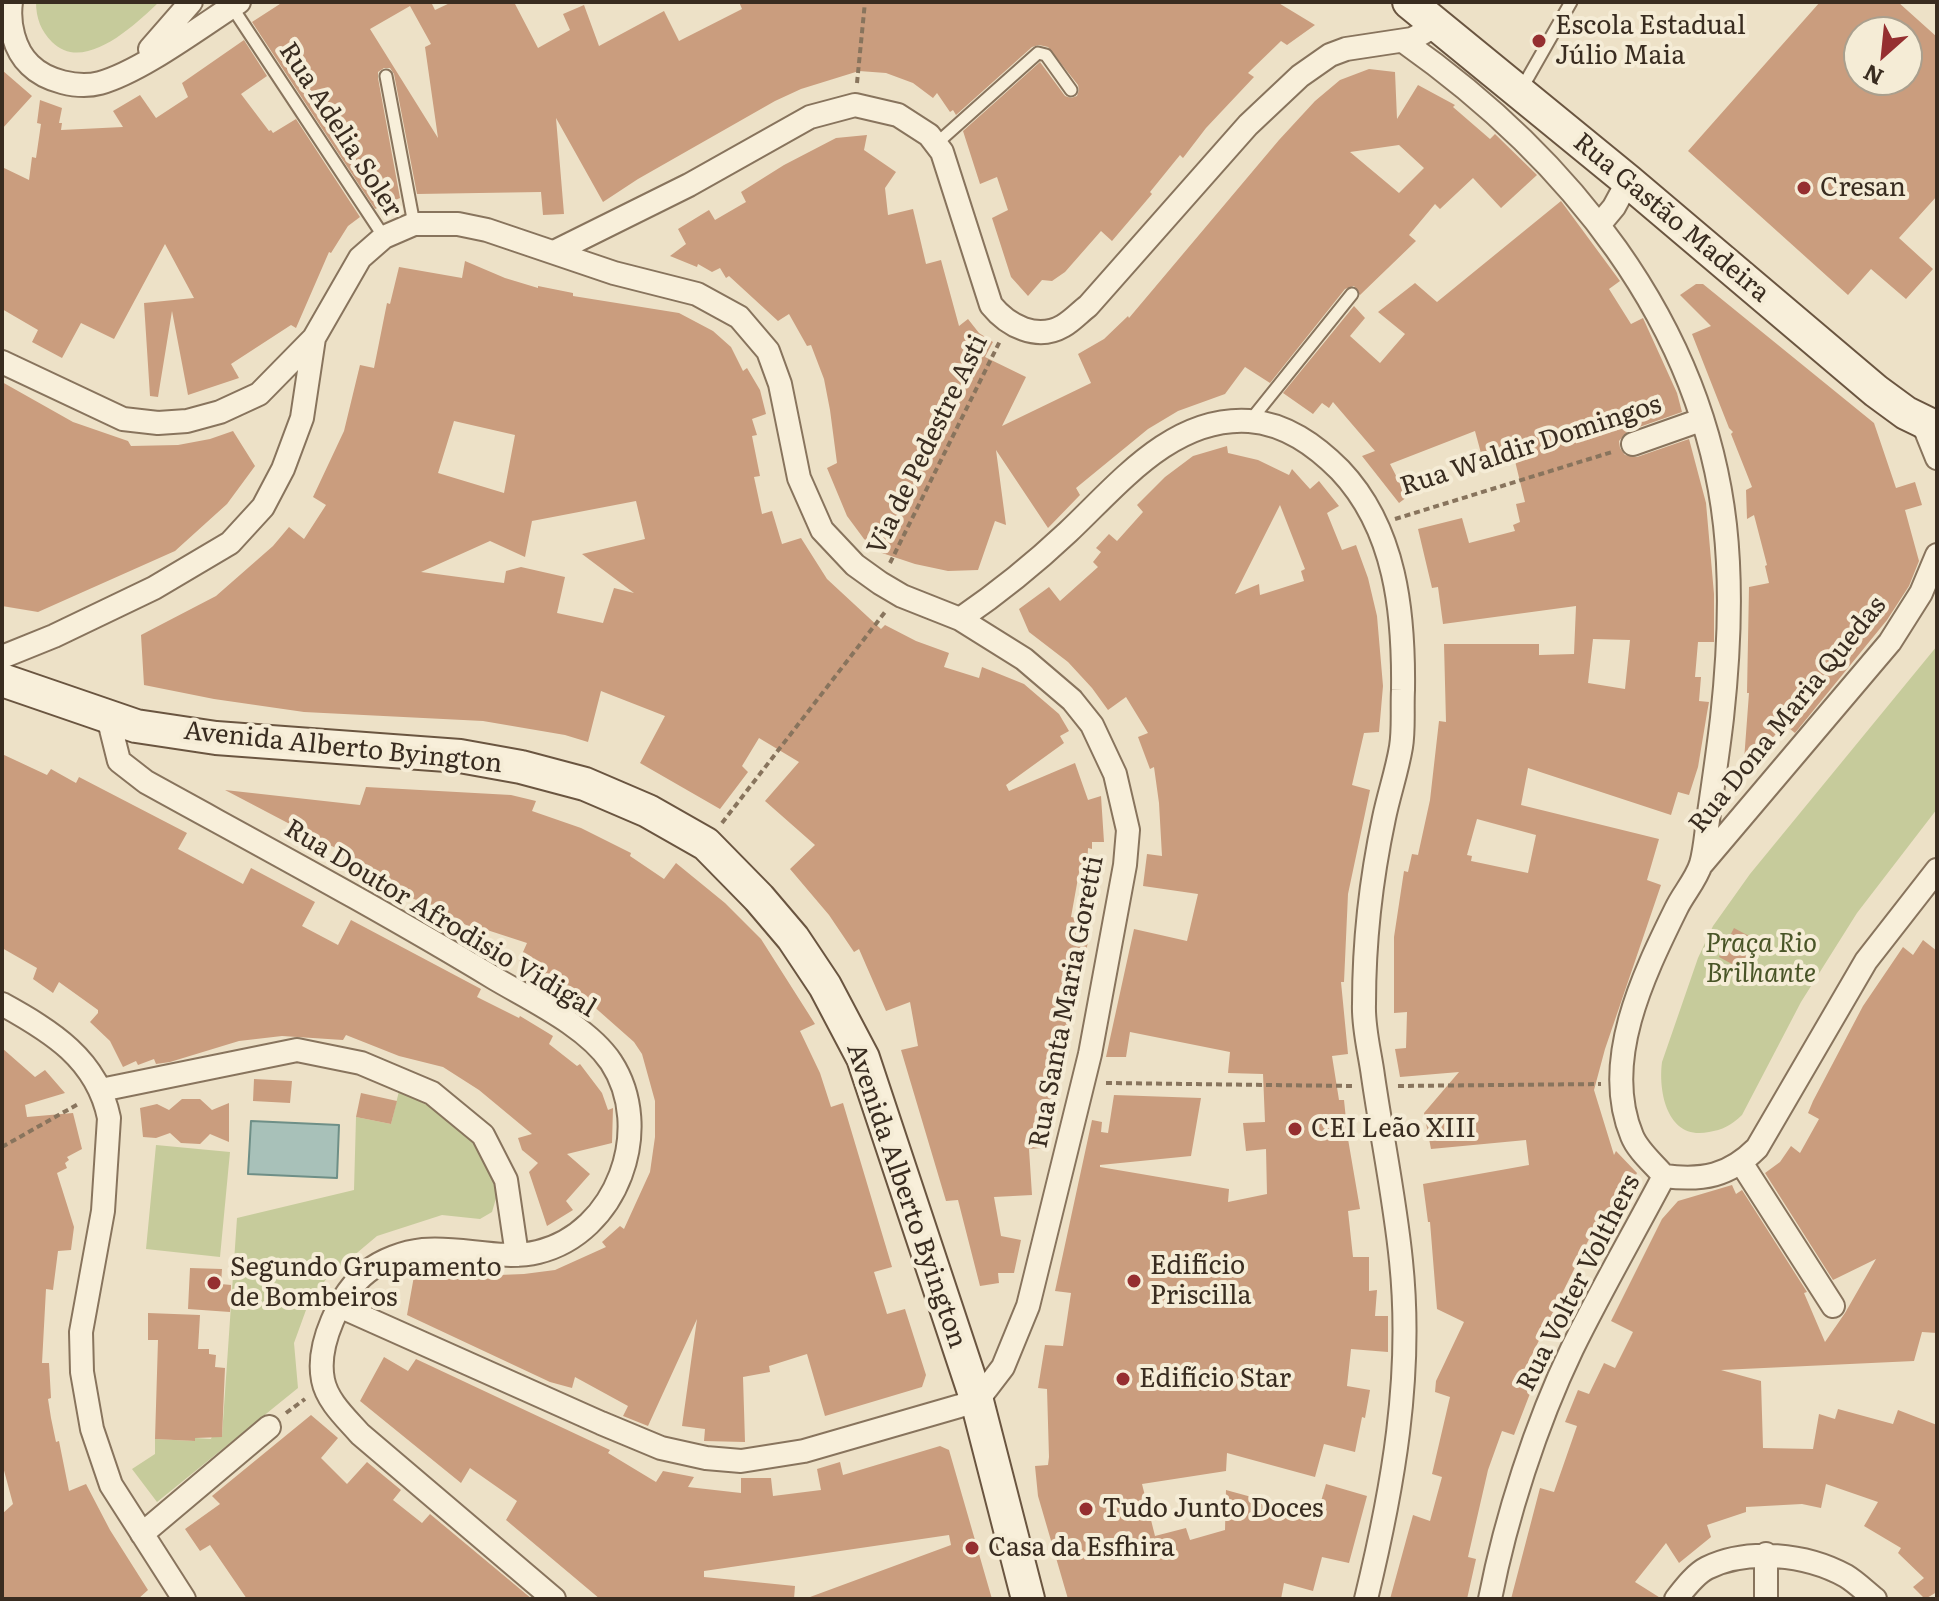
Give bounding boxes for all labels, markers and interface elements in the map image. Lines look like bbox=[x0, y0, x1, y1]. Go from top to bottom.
place label: Escola Estadual Júlio Maia bbox=[1555, 10, 1746, 72]
north arrow bbox=[1843, 16, 1923, 96]
marker: Escola Estadual Júlio Maia bbox=[1530, 32, 1548, 50]
street label: Rua Adelia Soler bbox=[272, 37, 408, 223]
text: N bbox=[1857, 57, 1889, 95]
street label: Rua Gastão Madeira bbox=[1567, 127, 1775, 309]
place label: Cresan bbox=[1820, 172, 1906, 204]
marker: Cresan bbox=[1795, 179, 1813, 197]
street label: Via de Pedestre Asti bbox=[861, 330, 995, 560]
street label: Rua Waldir Domingos bbox=[1397, 389, 1665, 503]
street label: Rua Dona Maria Quedas bbox=[1683, 590, 1893, 840]
street label: Avenida Alberto Byington bbox=[182, 716, 504, 780]
street label: Rua Doutor Afrodisio Vidigal bbox=[279, 813, 601, 1025]
street label: Rua Santa Maria Goretti bbox=[1023, 853, 1111, 1151]
park label: Praça Rio Brilhante bbox=[1705, 928, 1817, 990]
street label: Avenida Alberto Byington bbox=[839, 1040, 973, 1352]
place label: CEI Leão XIII bbox=[1311, 1113, 1476, 1145]
marker: CEI Leão XIII bbox=[1286, 1120, 1304, 1138]
street label: Rua Volter Volthers bbox=[1511, 1169, 1647, 1397]
place label: Edifício Priscilla bbox=[1150, 1250, 1251, 1312]
place label: Segundo Grupamento de Bombeiros bbox=[230, 1252, 502, 1314]
marker: Edifício Priscilla bbox=[1125, 1272, 1143, 1290]
marker: Segundo Grupamento de Bombeiros bbox=[205, 1274, 223, 1292]
place label: Edifício Star bbox=[1139, 1363, 1291, 1395]
marker: Edifício Star bbox=[1114, 1370, 1132, 1388]
place label: Tudo Junto Doces bbox=[1102, 1493, 1323, 1525]
marker: Tudo Junto Doces bbox=[1077, 1500, 1095, 1518]
place label: Casa da Esfhira bbox=[988, 1532, 1175, 1564]
marker: Casa da Esfhira bbox=[963, 1539, 981, 1557]

